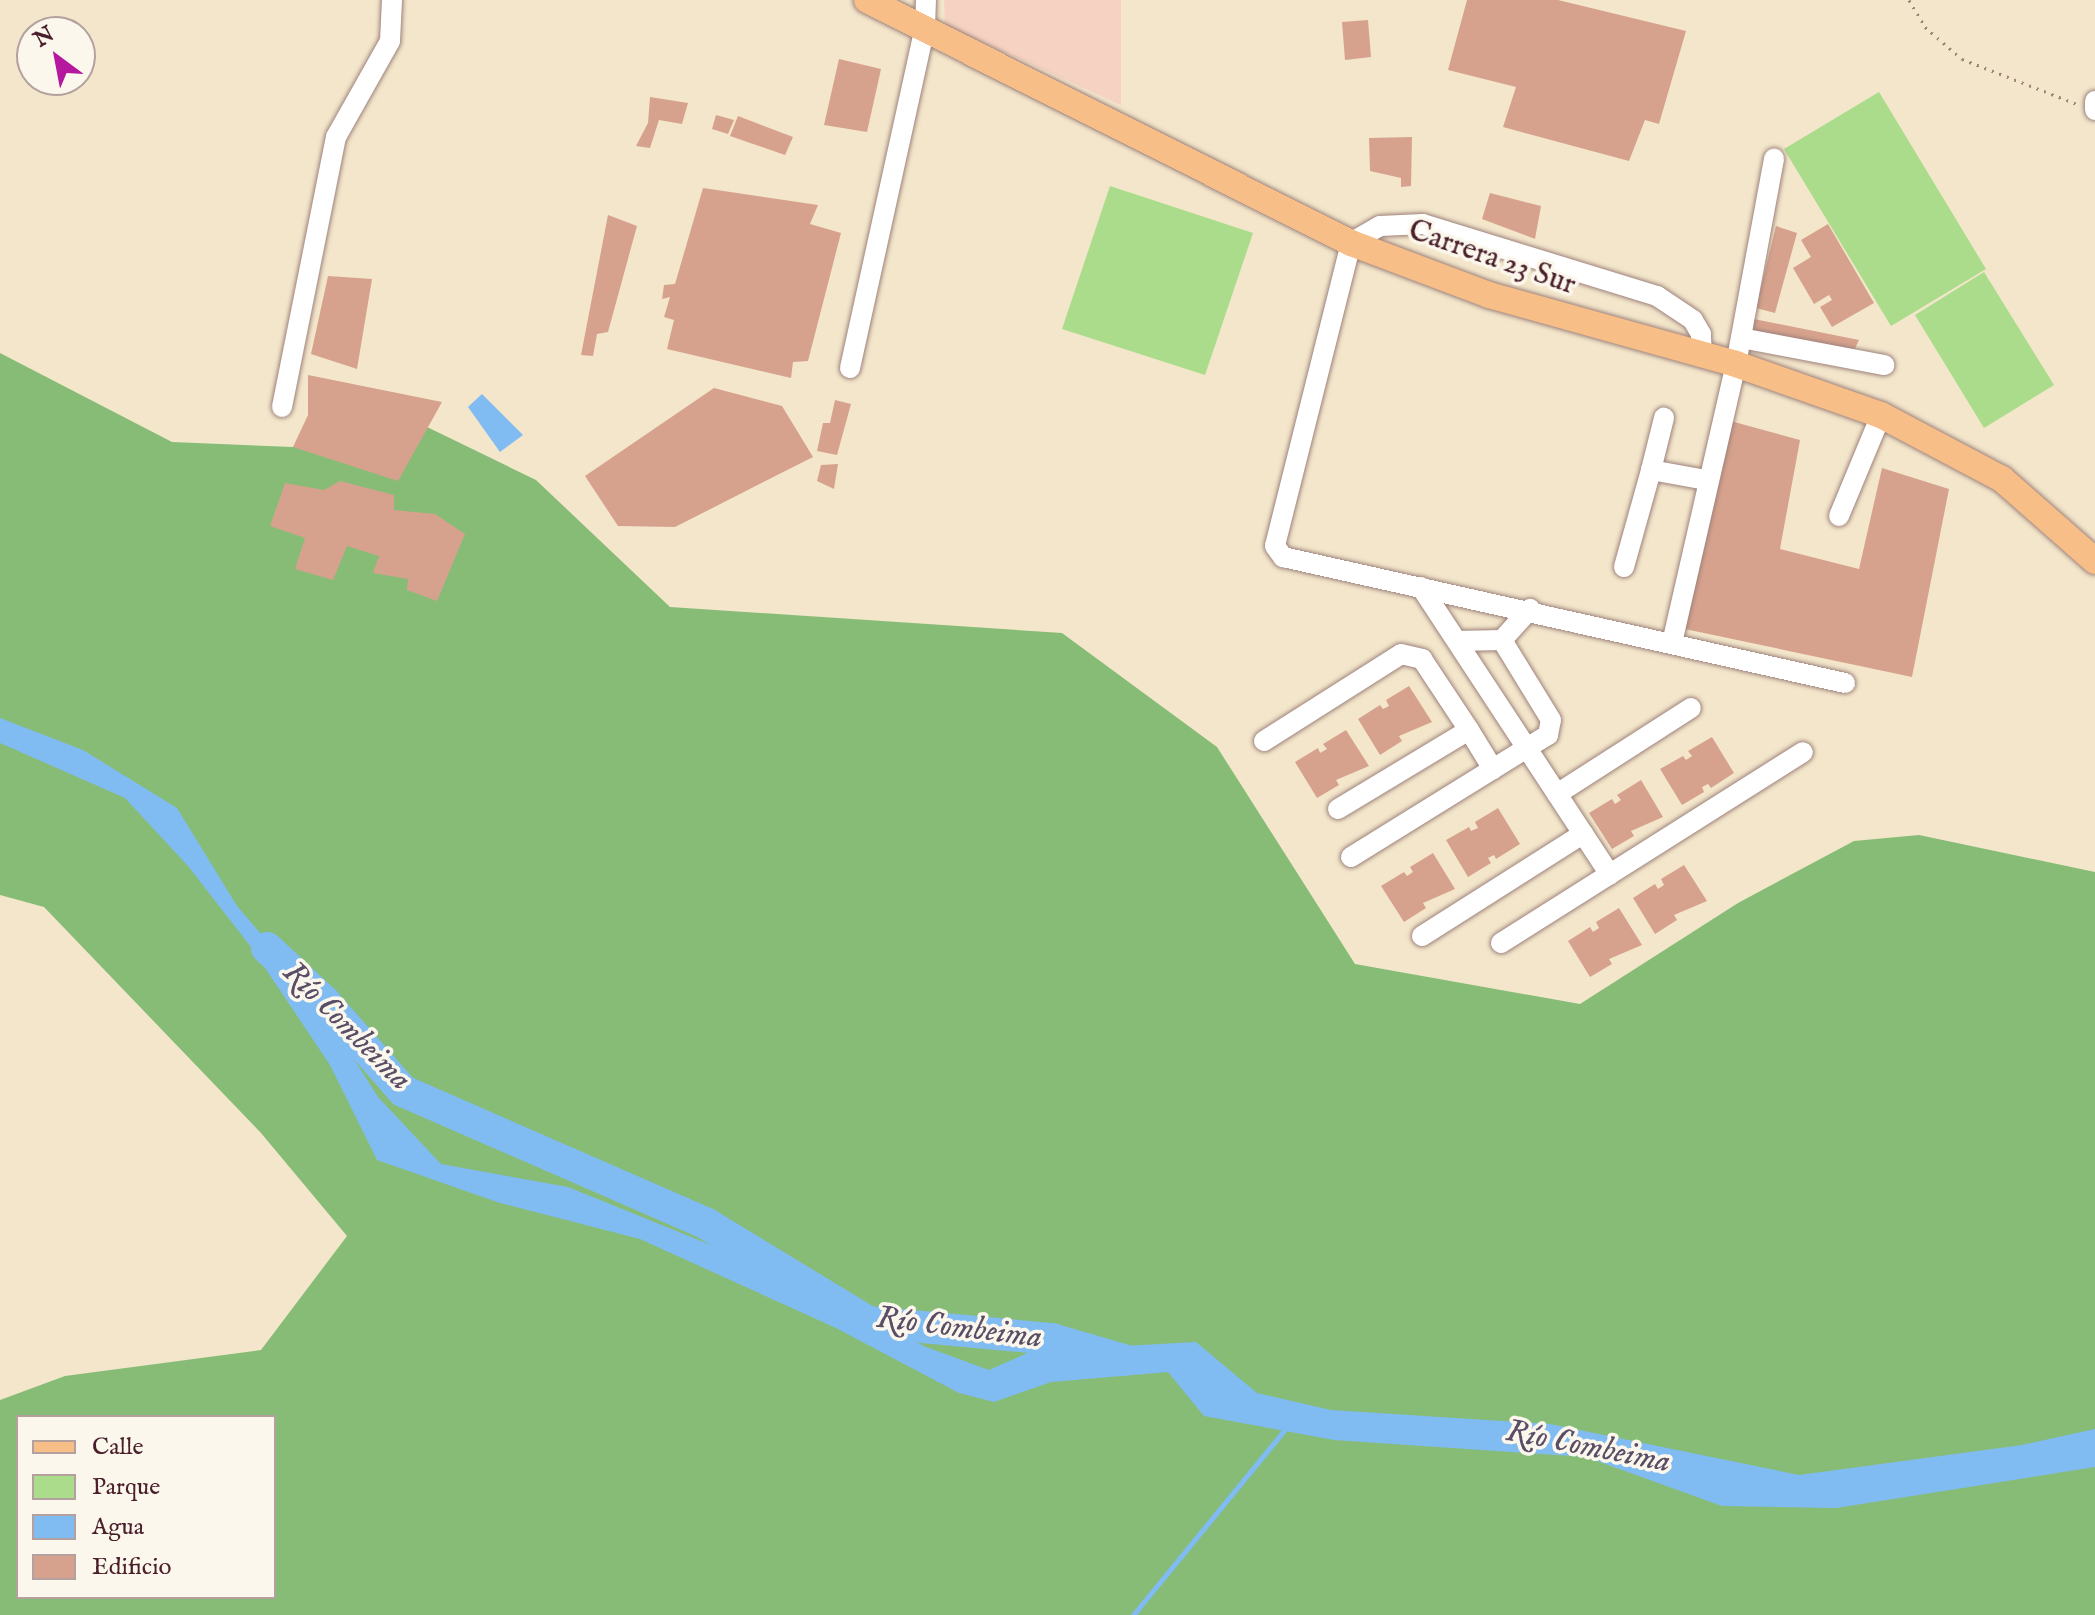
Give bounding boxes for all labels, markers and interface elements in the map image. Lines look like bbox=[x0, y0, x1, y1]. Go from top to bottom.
north arrow bbox=[16, 16, 96, 96]
text: N bbox=[29, 20, 60, 54]
street label: Carrera 23 Sur bbox=[1404, 213, 1580, 303]
water label: Río Combeima bbox=[274, 955, 418, 1099]
water label: Río Combeima bbox=[874, 1300, 1044, 1358]
water label: Río Combeima bbox=[1503, 1413, 1673, 1483]
legend bbox=[16, 1415, 276, 1599]
text: Calle bbox=[92, 1432, 144, 1463]
text: Parque bbox=[92, 1472, 160, 1503]
text: Agua bbox=[92, 1512, 144, 1543]
text: Edificio bbox=[92, 1552, 171, 1583]

